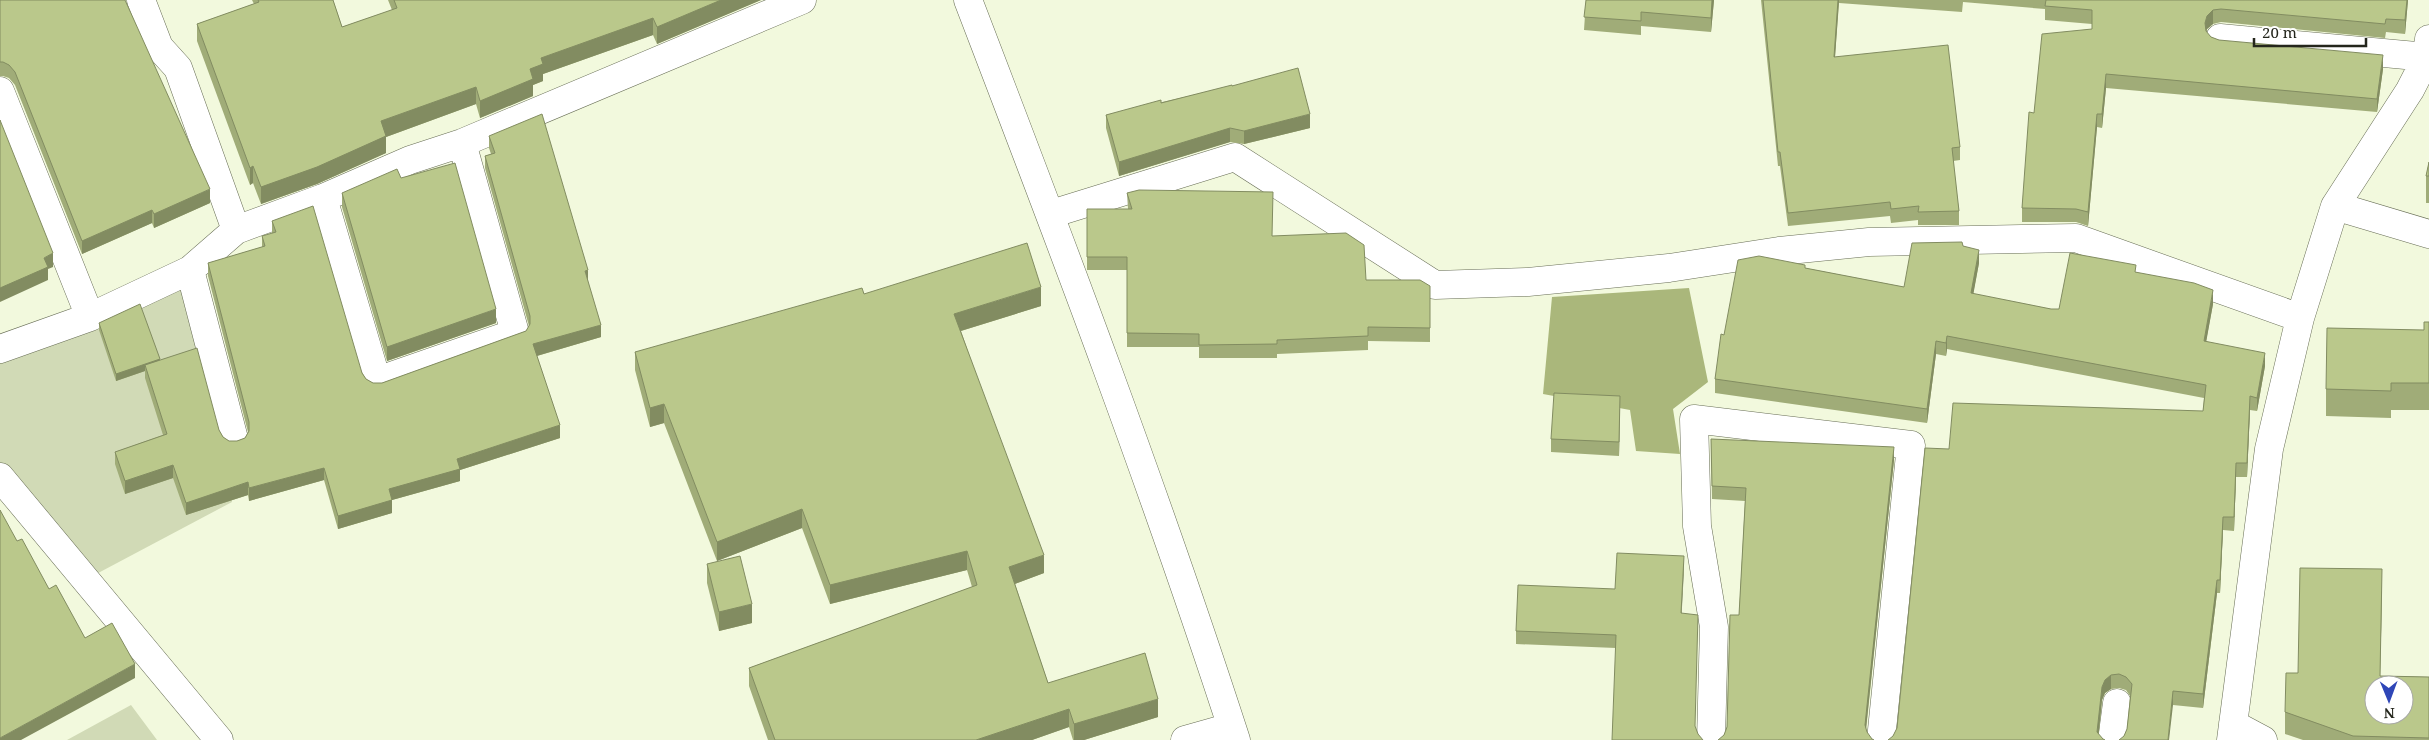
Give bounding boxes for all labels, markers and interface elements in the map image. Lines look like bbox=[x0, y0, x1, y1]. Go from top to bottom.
scale bar bbox=[2254, 15, 2366, 47]
text: 20 m bbox=[2262, 22, 2297, 42]
north arrow bbox=[2364, 675, 2414, 725]
text: N bbox=[2384, 704, 2395, 723]

